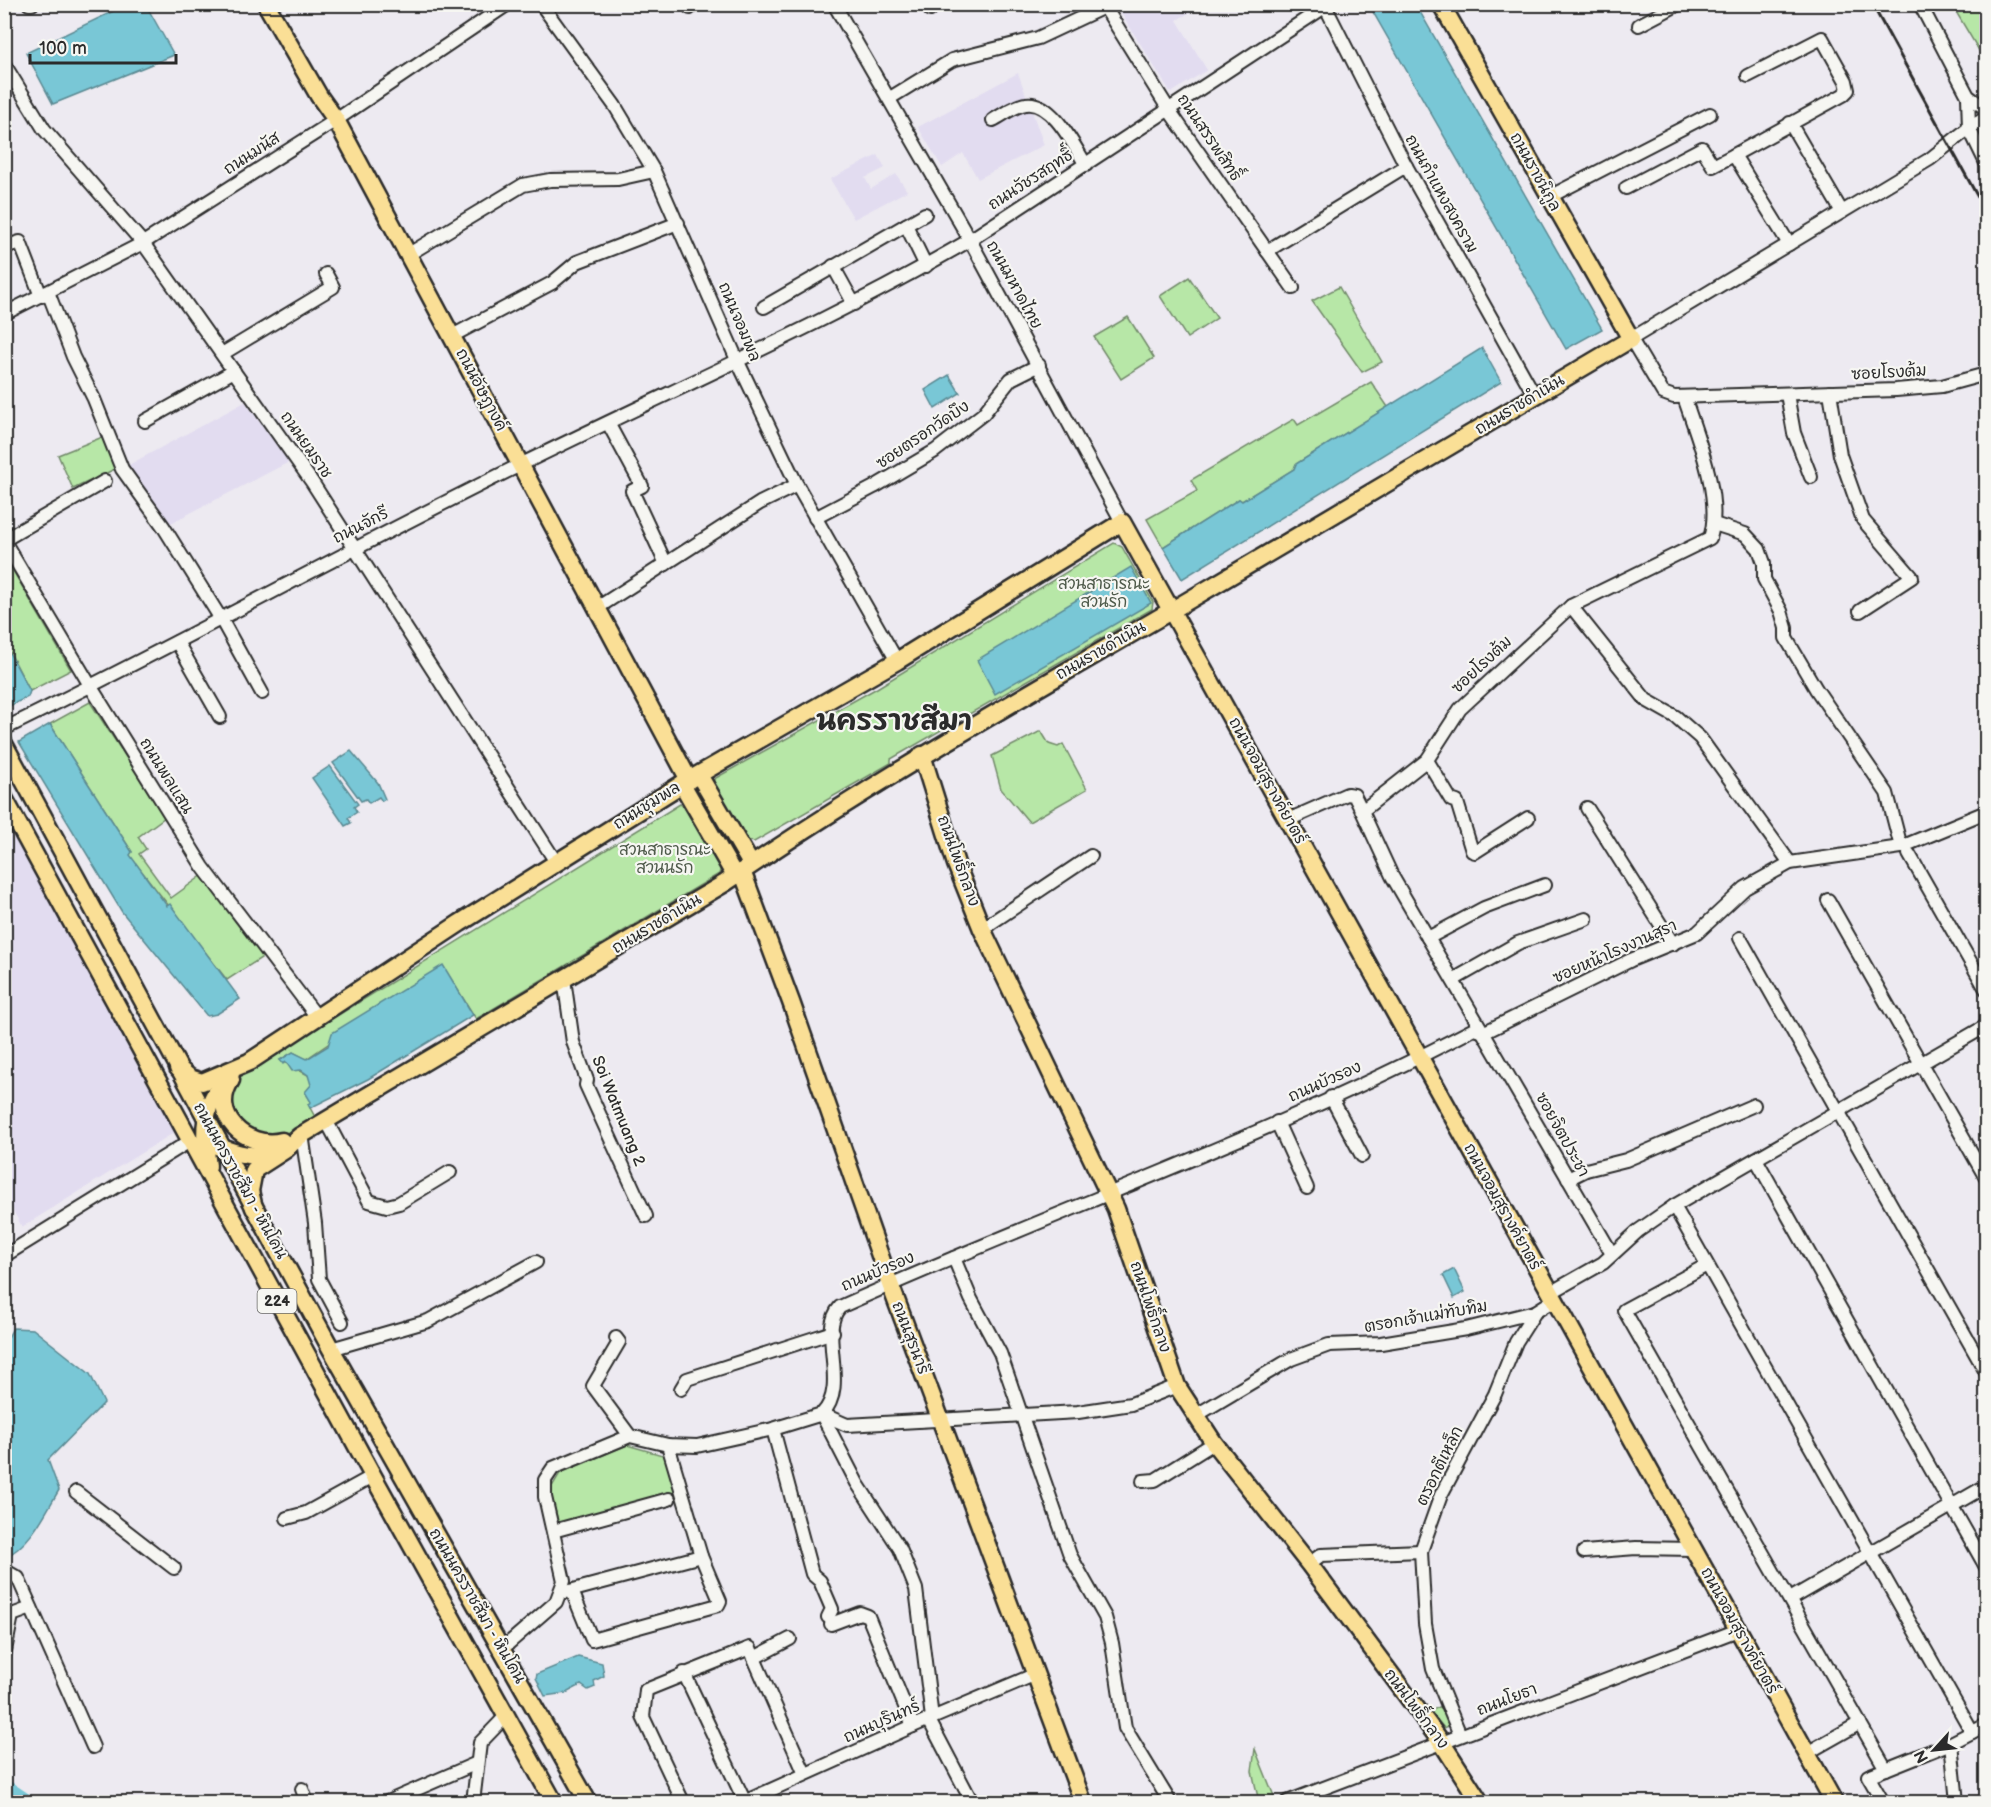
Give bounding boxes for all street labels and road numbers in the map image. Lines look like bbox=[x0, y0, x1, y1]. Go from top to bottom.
street label: ถนนสรรพสิทธิ์ bbox=[1173, 87, 1251, 185]
street label: ถนนมนัส bbox=[219, 127, 285, 179]
street label: ถนนราชนิกูล bbox=[1504, 128, 1566, 216]
street label: ถนนกำแหงสงคราม bbox=[1401, 130, 1483, 257]
street label: ถนนวัชรสฤทธิ์ bbox=[981, 139, 1078, 215]
street label: ถนนมหาดไทย bbox=[982, 236, 1049, 332]
street label: ถนนจอมพล bbox=[714, 279, 764, 365]
street label: ถนนอัษฎางค์ bbox=[450, 344, 513, 435]
street label: ซอยโรงต้ม bbox=[1851, 359, 1927, 384]
street label: ถนนราชดำเนิน bbox=[1471, 369, 1568, 439]
street label: ซอยตรอกวัดบึง bbox=[872, 395, 973, 473]
street label: ถนนยมราช bbox=[276, 408, 336, 482]
street label: ถนนจักรี bbox=[329, 502, 392, 548]
street label: ถนนราชดำเนิน bbox=[1052, 616, 1150, 684]
street label: ซอยโรงต้ม bbox=[1446, 630, 1516, 698]
street label: ถนนจอมสุรางค์ยาตร์ bbox=[1223, 713, 1313, 849]
street label: ถนนพลแสน bbox=[135, 735, 197, 818]
street label: ถนนชุมพล bbox=[610, 778, 685, 836]
street label: ถนนโพธิ์กลาง bbox=[933, 810, 990, 909]
street label: ถนนราชดำเนิน bbox=[608, 888, 705, 958]
street label: ซอยหน้าโรงงานสุรา bbox=[1549, 913, 1681, 990]
street label: Soi Watmuang 2 bbox=[587, 1053, 649, 1169]
street label: ถนนบัวรอง bbox=[1285, 1056, 1364, 1106]
street label: ซอยจิตประชา bbox=[1531, 1089, 1595, 1180]
street label: ถนนนครราชสีมา - หินโคน bbox=[189, 1098, 294, 1263]
street label: ถนนจอมสุรางค์ยาตร์ bbox=[1458, 1139, 1548, 1275]
street label: ถนนบัวรอง bbox=[838, 1246, 917, 1296]
street label: ถนนโพธิ์กลาง bbox=[1126, 1256, 1181, 1355]
road number: 224 bbox=[258, 1289, 296, 1313]
street label: ตรอกเจ้าแม่ทับทิม bbox=[1362, 1294, 1489, 1337]
street label: ถนนสุรนารี bbox=[886, 1298, 935, 1378]
street label: ตรอกตีเหล็ก bbox=[1410, 1422, 1467, 1509]
street label: ถนนนครราชสีมา - หินโคน bbox=[425, 1524, 532, 1687]
street label: ถนนจอมสุรางค์ยาตร์ bbox=[1695, 1563, 1785, 1699]
street label: ถนนโพธิ์กลาง bbox=[1380, 1661, 1458, 1753]
street label: ถนนโยธา bbox=[1473, 1677, 1540, 1720]
street label: ถนนบุรินทร์ bbox=[840, 1694, 924, 1749]

